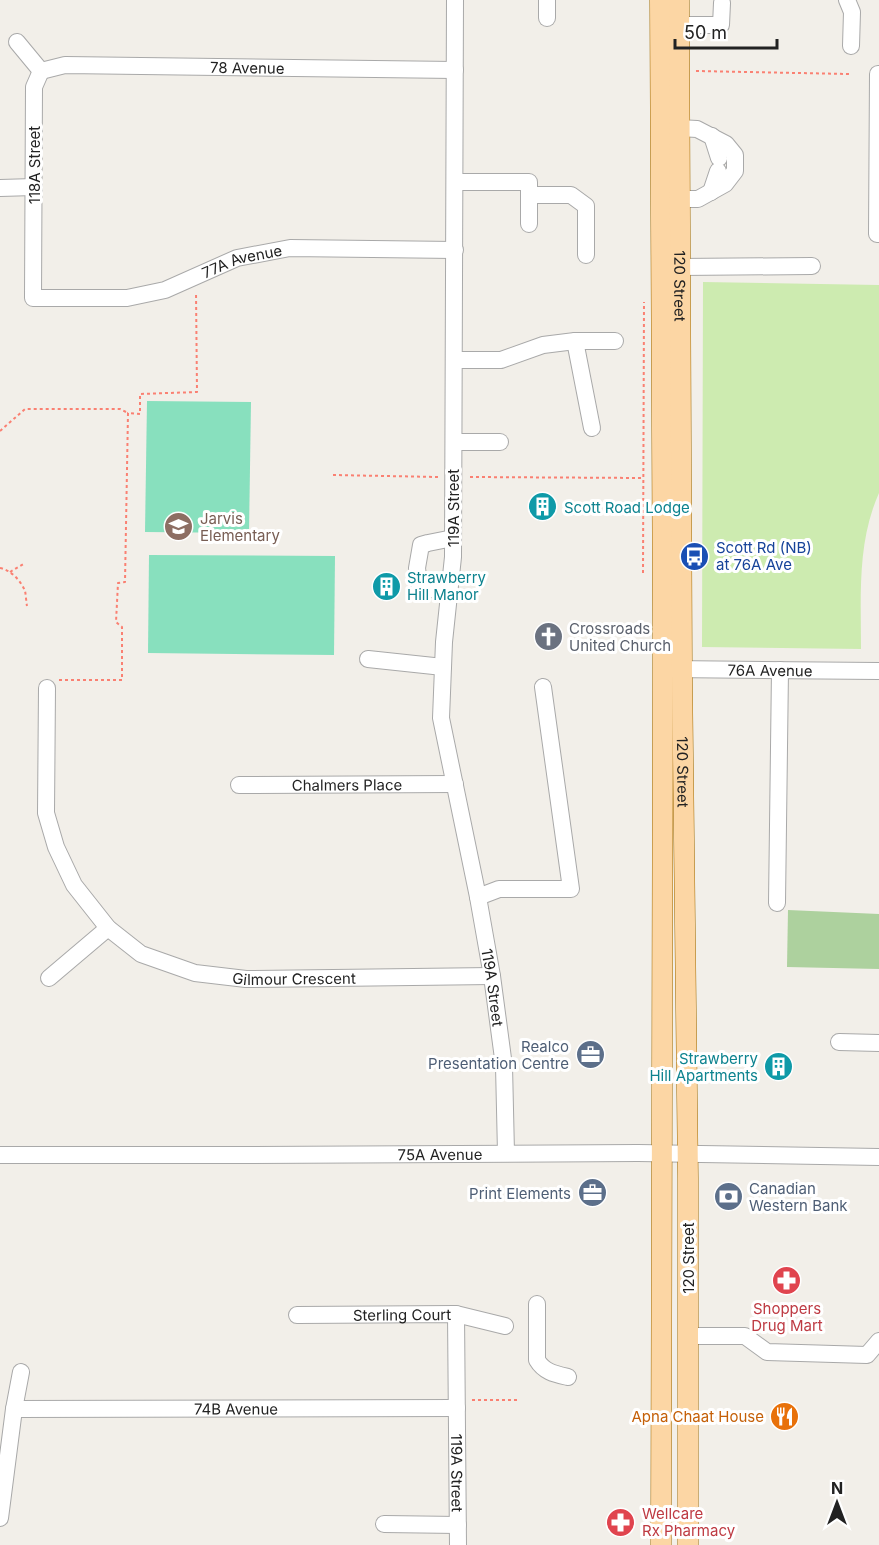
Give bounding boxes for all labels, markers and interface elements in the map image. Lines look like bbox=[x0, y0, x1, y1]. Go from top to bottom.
scale bar bbox=[675, 12, 777, 50]
text: 50 m bbox=[684, 22, 727, 43]
street label: 78 Avenue bbox=[210, 57, 285, 77]
street label: 118A Street bbox=[25, 126, 44, 204]
street label: 77A Avenue bbox=[199, 240, 283, 282]
street label: 120 Street bbox=[671, 250, 690, 322]
street label: 119A Street bbox=[444, 469, 463, 547]
building icon: Scott Road Lodge bbox=[527, 491, 559, 523]
place label: Scott Road Lodge bbox=[564, 498, 690, 517]
place label: Jarvis Elementary bbox=[200, 509, 280, 545]
school or university icon: Jarvis Elementary bbox=[163, 511, 195, 543]
place label: Scott Rd (NB) at 76A Ave bbox=[716, 538, 812, 574]
bus stop icon: Scott Rd (NB) at 76A Ave bbox=[679, 540, 711, 572]
place label: Strawberry Hill Manor bbox=[407, 568, 487, 604]
building icon: Strawberry Hill Manor bbox=[370, 570, 402, 602]
place label: Crossroads United Church bbox=[569, 619, 671, 655]
church icon: Crossroads United Church bbox=[532, 621, 564, 653]
street label: 76A Avenue bbox=[727, 660, 813, 680]
street label: 120 Street bbox=[673, 736, 693, 808]
street label: Chalmers Place bbox=[292, 775, 402, 794]
street label: 119A Street bbox=[478, 947, 508, 1028]
street label: Gilmour Crescent bbox=[231, 968, 356, 989]
place label: Realco Presentation Centre bbox=[428, 1037, 569, 1073]
office icon: Realco Presentation Centre bbox=[574, 1039, 606, 1071]
place label: Strawberry Hill Apartments bbox=[649, 1049, 759, 1085]
building icon: Strawberry Hill Apartments bbox=[763, 1051, 795, 1083]
street label: 75A Avenue bbox=[398, 1144, 482, 1164]
office icon: Print Elements bbox=[576, 1177, 608, 1209]
place label: Canadian Western Bank bbox=[749, 1179, 848, 1215]
bank icon: Canadian Western Bank bbox=[712, 1181, 744, 1213]
place label: Print Elements bbox=[469, 1184, 571, 1203]
street label: 120 Street bbox=[679, 1222, 698, 1294]
pharmacy icon: Shoppers Drug Mart bbox=[771, 1265, 803, 1297]
place label: Shoppers Drug Mart bbox=[751, 1299, 823, 1335]
street label: Sterling Court bbox=[353, 1305, 451, 1324]
street label: 74B Avenue bbox=[194, 1399, 278, 1418]
restaurant icon: Apna Chaat House bbox=[769, 1400, 801, 1432]
place label: Apna Chaat House bbox=[631, 1407, 764, 1426]
street label: 119A Street bbox=[448, 1434, 467, 1512]
north arrow bbox=[807, 1473, 867, 1533]
text: N bbox=[831, 1478, 843, 1498]
place label: Wellcare Rx Pharmacy bbox=[642, 1504, 736, 1540]
pharmacy icon: Wellcare Rx Pharmacy bbox=[605, 1506, 637, 1538]

